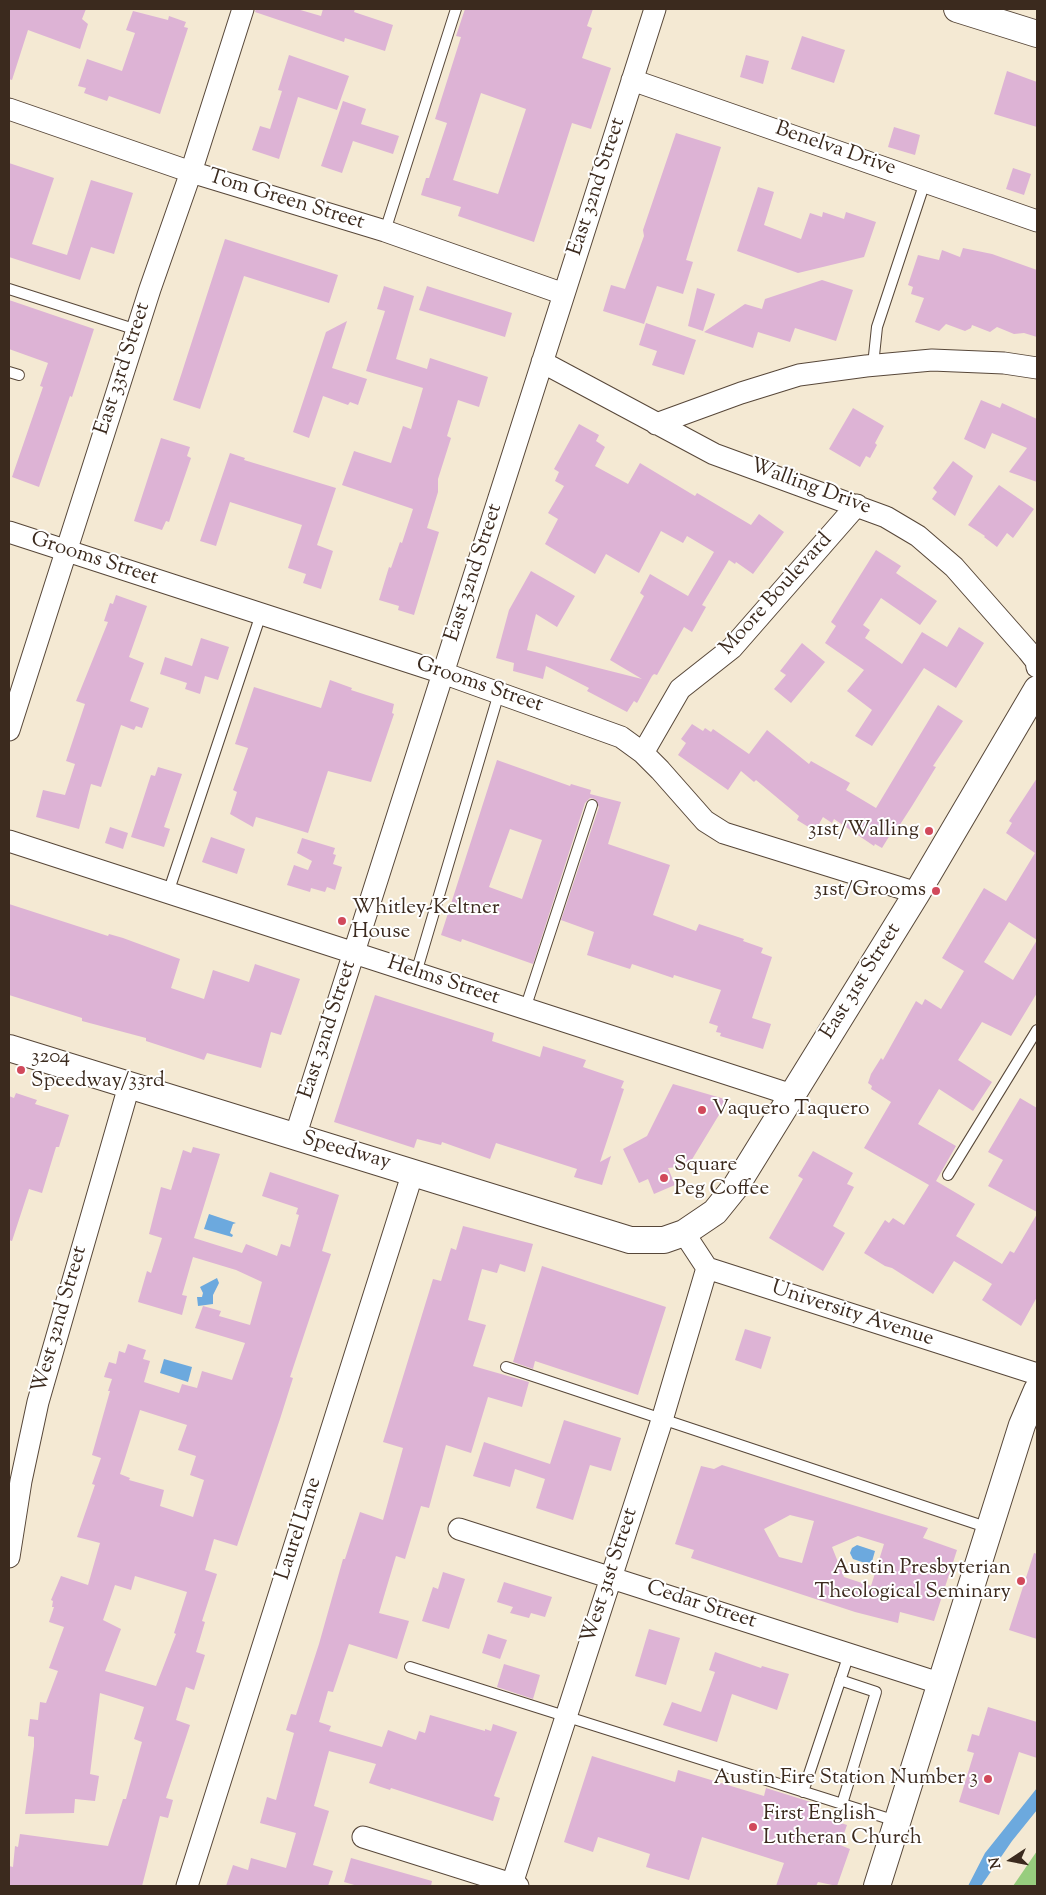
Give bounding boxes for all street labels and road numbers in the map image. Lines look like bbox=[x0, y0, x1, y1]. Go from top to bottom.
street label: East 32nd Street bbox=[564, 115, 632, 259]
street label: Benelva Drive bbox=[771, 118, 899, 182]
street label: Tom Green Street bbox=[205, 165, 367, 237]
street label: East 33rd Street bbox=[91, 300, 157, 438]
street label: Walling Drive bbox=[746, 454, 874, 522]
street label: East 32nd Street bbox=[441, 501, 509, 645]
street label: Grooms Street bbox=[27, 528, 161, 592]
street label: Moore Boulevard bbox=[715, 529, 839, 661]
street label: Grooms Street bbox=[412, 653, 546, 719]
street label: East 31st Street bbox=[816, 919, 908, 1045]
street label: Helms Street bbox=[384, 952, 502, 1012]
street label: East 32nd Street bbox=[295, 958, 363, 1102]
street label: Speedway bbox=[299, 1127, 393, 1177]
street label: West 32nd Street bbox=[28, 1243, 94, 1397]
street label: University Avenue bbox=[767, 1277, 937, 1353]
street label: Laurel Lane bbox=[272, 1475, 328, 1583]
street label: West 31st Street bbox=[577, 1505, 645, 1647]
street label: Cedar Street bbox=[643, 1576, 759, 1636]

